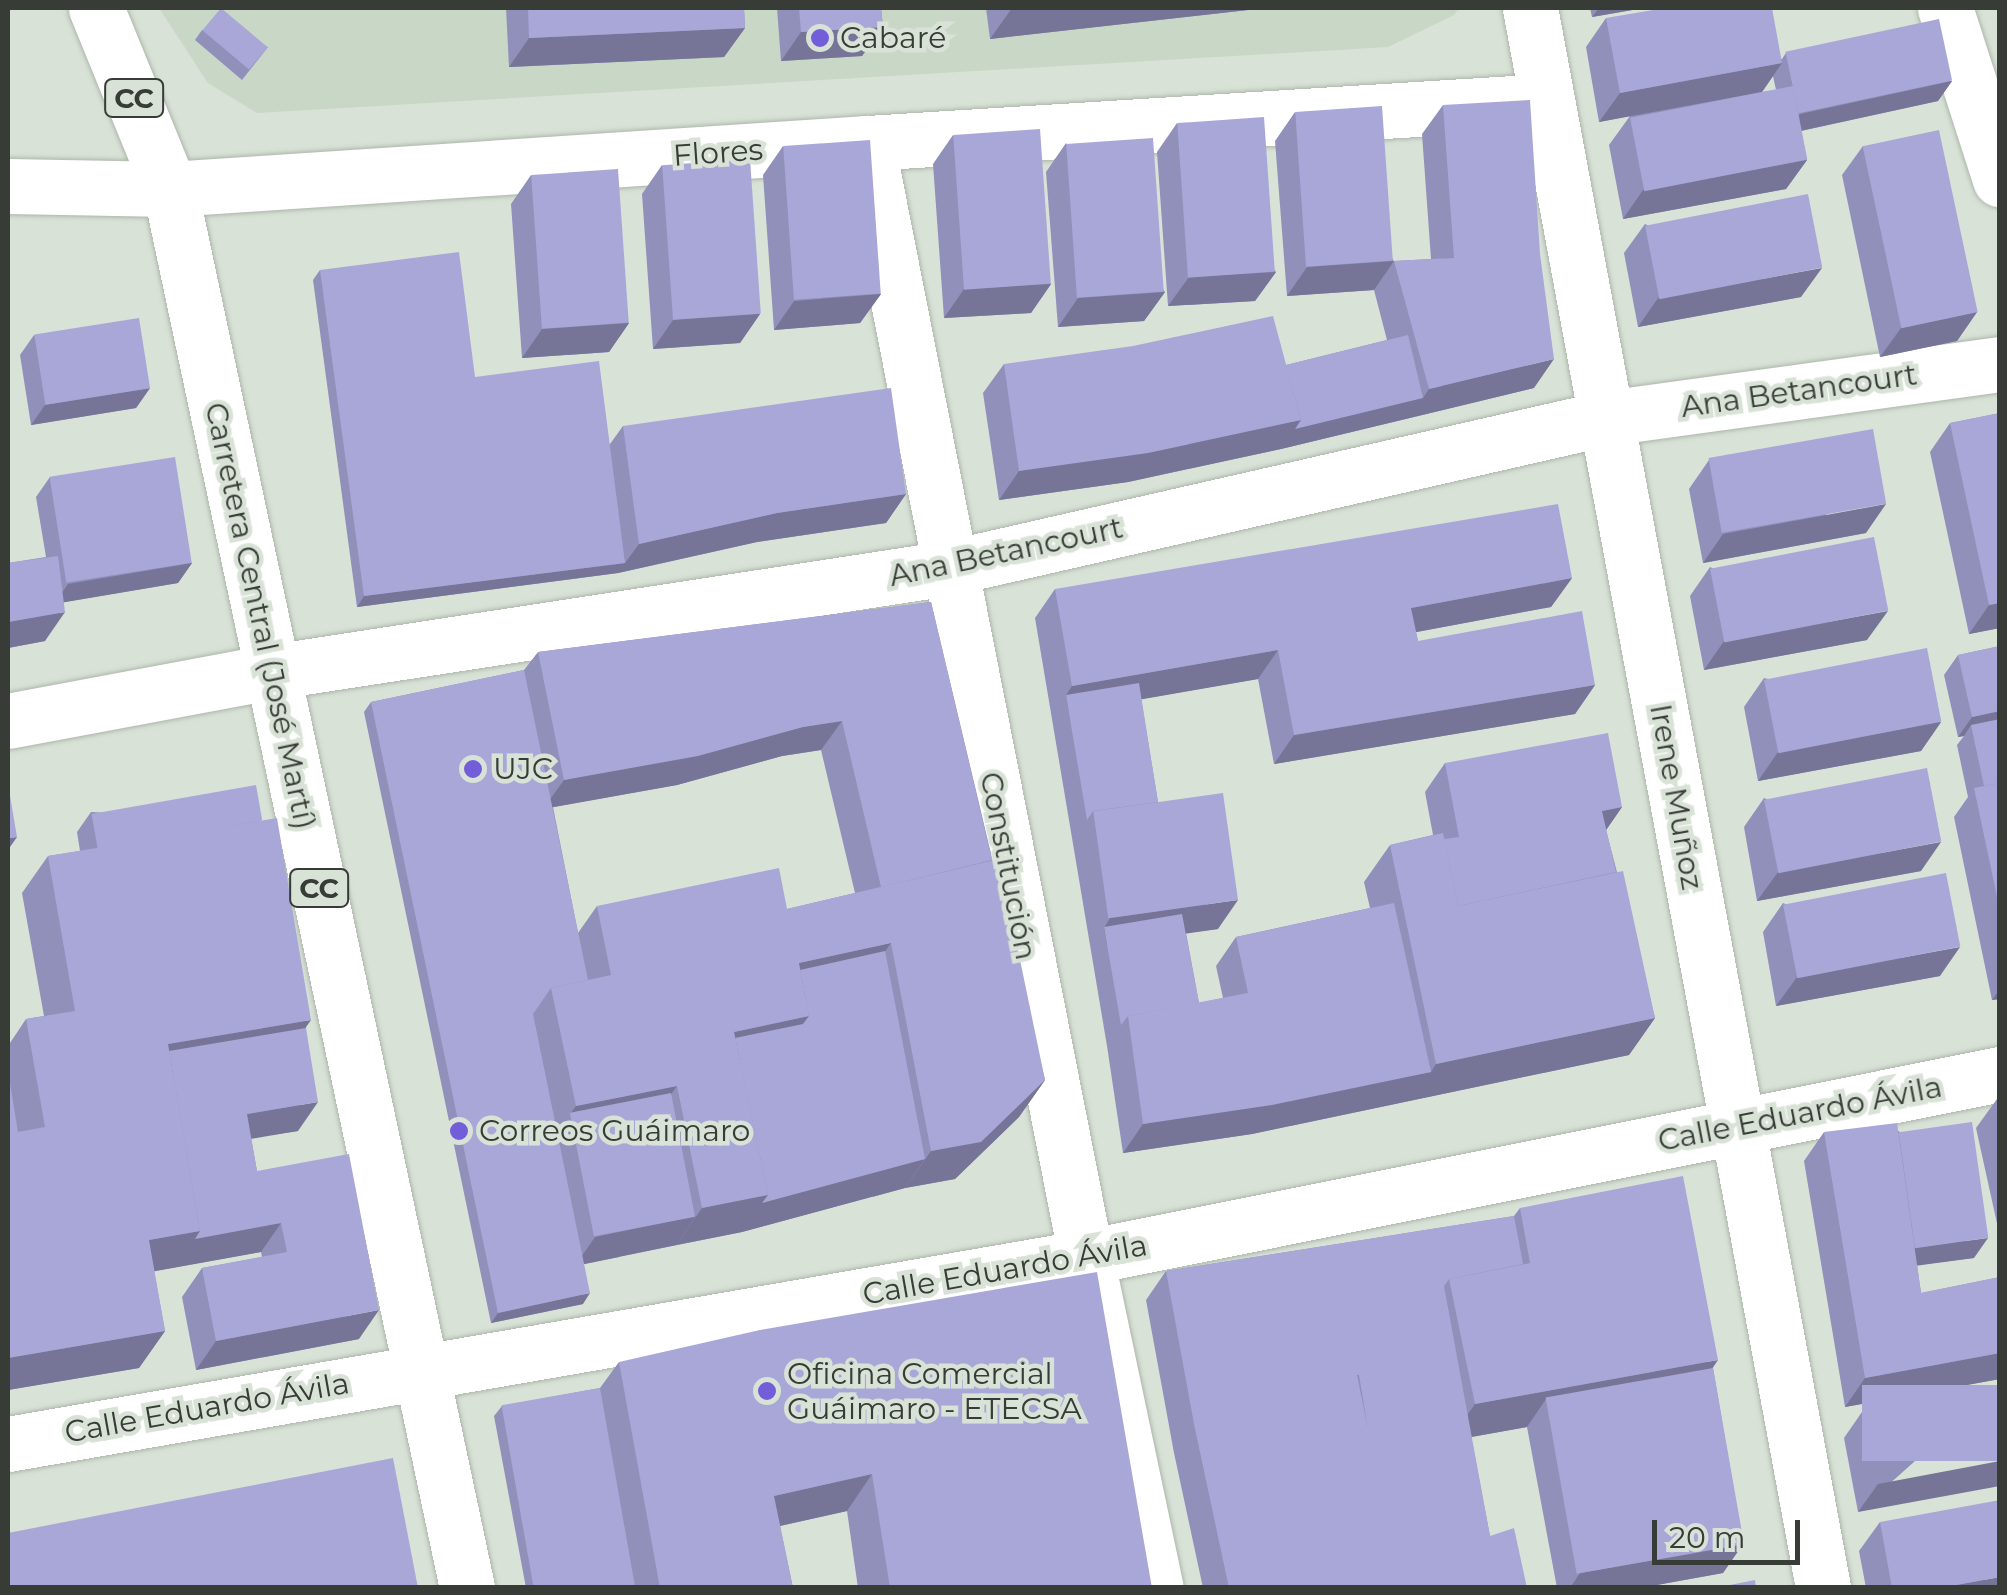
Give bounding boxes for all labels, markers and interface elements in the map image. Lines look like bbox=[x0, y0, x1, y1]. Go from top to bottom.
place label: Cabaré bbox=[840, 20, 946, 56]
marker: Cabaré bbox=[809, 27, 831, 49]
road number: CC bbox=[104, 75, 164, 121]
street label: Flores bbox=[672, 132, 764, 174]
street label: Ana Betancourt bbox=[1679, 357, 1919, 425]
street label: Carretera Central (José Martí) bbox=[197, 399, 323, 833]
street label: Ana Betancourt bbox=[886, 510, 1126, 594]
street label: Irene Muñoz bbox=[1642, 701, 1710, 893]
place label: UJC bbox=[493, 751, 553, 787]
marker: UJC bbox=[462, 758, 484, 780]
street label: Constitución bbox=[972, 769, 1044, 963]
road number: CC bbox=[289, 865, 349, 911]
street label: Calle Eduardo Ávila bbox=[1655, 1069, 1945, 1159]
place label: Correos Guáimaro bbox=[479, 1113, 750, 1149]
marker: Correos Guáimaro bbox=[448, 1120, 470, 1142]
street label: Calle Eduardo Ávila bbox=[860, 1227, 1150, 1313]
place label: Oficina Comercial Guáimaro - ETECSA bbox=[787, 1356, 1082, 1426]
street label: Calle Eduardo Ávila bbox=[62, 1365, 352, 1451]
marker: Oficina Comercial Guáimaro - ETECSA bbox=[756, 1380, 778, 1402]
scale bar bbox=[1657, 1500, 1804, 1562]
text: 20 m bbox=[1669, 1519, 1746, 1556]

